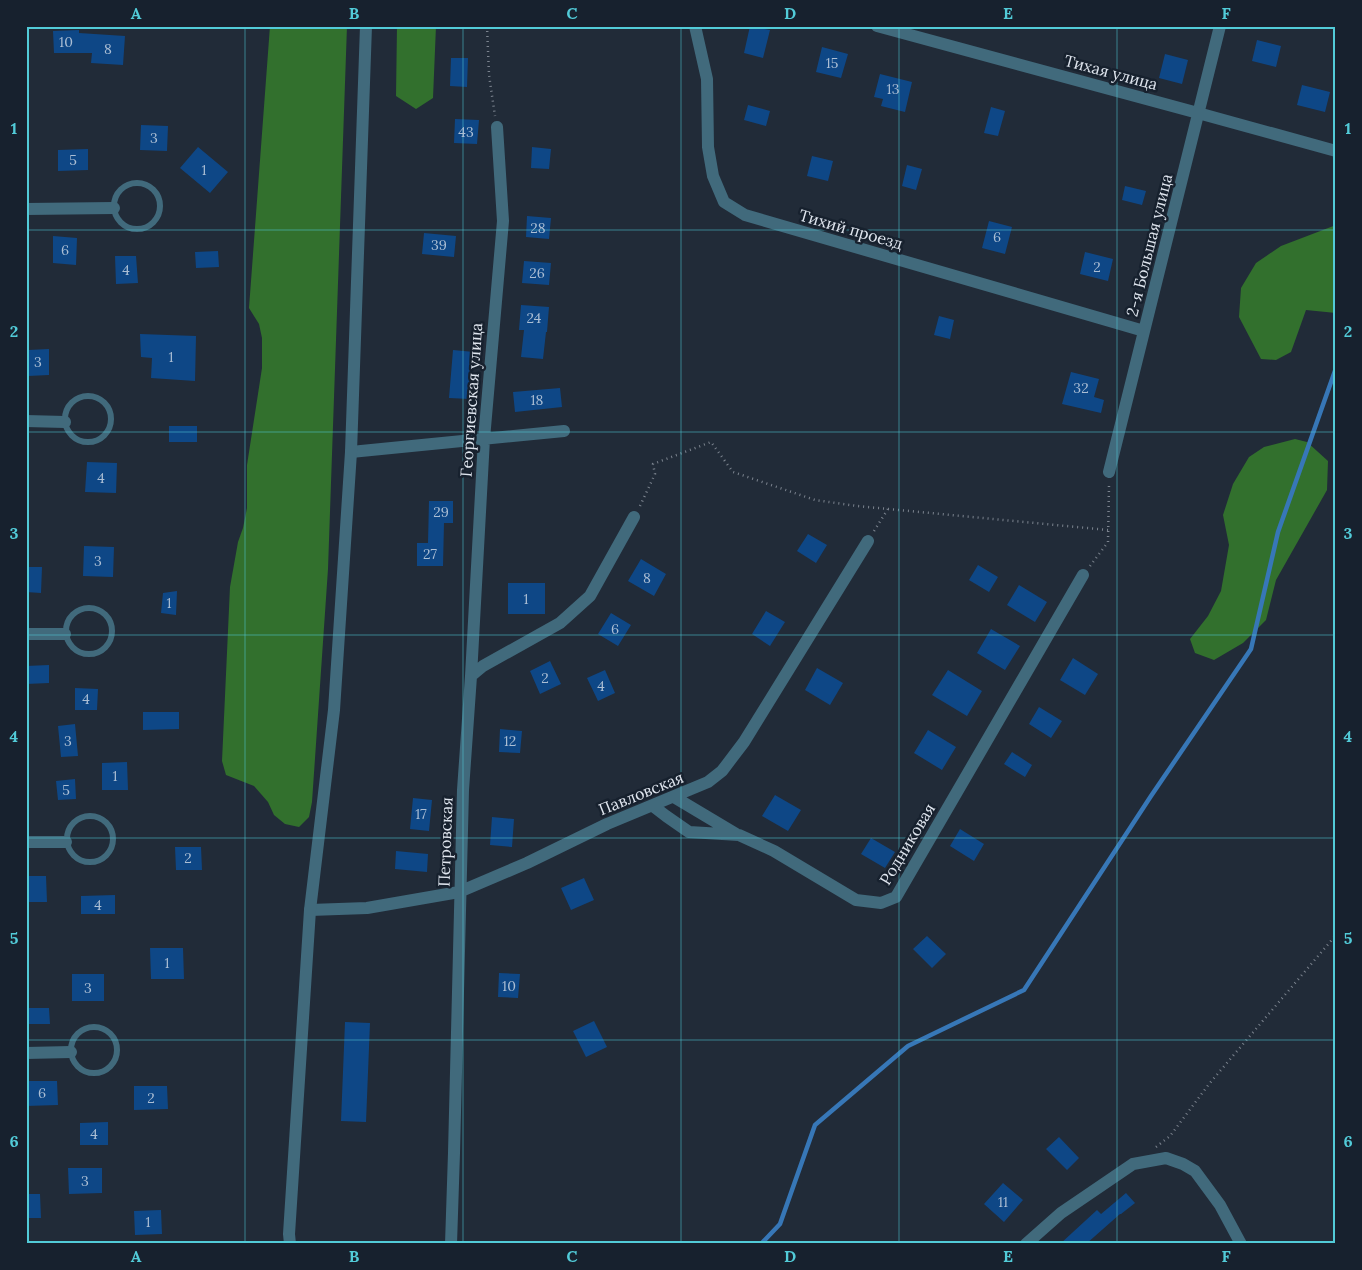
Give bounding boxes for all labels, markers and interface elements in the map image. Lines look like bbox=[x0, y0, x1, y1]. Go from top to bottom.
text: A bbox=[131, 3, 142, 23]
text: B bbox=[349, 3, 360, 23]
text: C bbox=[566, 3, 578, 23]
text: D bbox=[784, 3, 796, 23]
text: E bbox=[1003, 3, 1013, 23]
text: F bbox=[1221, 3, 1231, 23]
house number: 10 bbox=[59, 33, 73, 51]
house number: 8 bbox=[104, 40, 112, 58]
street label: Тихая улица bbox=[1062, 50, 1160, 94]
house number: 15 bbox=[826, 54, 838, 72]
house number: 13 bbox=[887, 80, 900, 98]
text: 1 bbox=[11, 118, 17, 138]
text: 1 bbox=[1345, 118, 1351, 138]
house number: 43 bbox=[458, 123, 474, 141]
house number: 3 bbox=[150, 129, 158, 147]
house number: 5 bbox=[69, 151, 77, 169]
house number: 1 bbox=[201, 161, 207, 179]
street label: 2-я Большая улица bbox=[1122, 172, 1176, 318]
street label: Тихий проезд bbox=[797, 205, 906, 254]
house number: 28 bbox=[530, 219, 546, 237]
house number: 6 bbox=[993, 228, 1001, 246]
house number: 39 bbox=[431, 236, 447, 254]
house number: 6 bbox=[61, 241, 69, 259]
house number: 2 bbox=[1093, 258, 1101, 276]
house number: 4 bbox=[122, 261, 130, 279]
house number: 26 bbox=[529, 264, 545, 282]
house number: 24 bbox=[527, 309, 542, 327]
text: 2 bbox=[10, 321, 18, 341]
text: 2 bbox=[1344, 321, 1352, 341]
street label: Георгиевская улица bbox=[456, 322, 486, 478]
house number: 1 bbox=[168, 348, 174, 366]
house number: 3 bbox=[34, 353, 42, 371]
house number: 32 bbox=[1073, 379, 1089, 397]
house number: 18 bbox=[531, 391, 544, 409]
house number: 4 bbox=[97, 469, 105, 487]
house number: 29 bbox=[433, 503, 449, 521]
text: 3 bbox=[10, 523, 19, 543]
text: 3 bbox=[1344, 523, 1353, 543]
house number: 27 bbox=[423, 545, 438, 563]
house number: 3 bbox=[94, 552, 102, 570]
house number: 8 bbox=[643, 569, 651, 587]
house number: 1 bbox=[523, 590, 529, 608]
house number: 1 bbox=[166, 594, 172, 612]
house number: 6 bbox=[611, 620, 619, 638]
house number: 2 bbox=[541, 669, 549, 687]
house number: 4 bbox=[597, 677, 605, 695]
house number: 4 bbox=[82, 690, 90, 708]
text: 4 bbox=[10, 726, 19, 746]
text: 4 bbox=[1344, 726, 1353, 746]
house number: 3 bbox=[64, 732, 72, 750]
house number: 12 bbox=[504, 732, 516, 750]
house number: 1 bbox=[112, 767, 118, 785]
street label: Павловская bbox=[596, 767, 686, 819]
house number: 5 bbox=[62, 781, 70, 799]
street label: Петровская bbox=[433, 797, 457, 887]
street label: Родниковая bbox=[875, 800, 939, 888]
house number: 17 bbox=[415, 805, 427, 823]
house number: 2 bbox=[184, 849, 192, 867]
house number: 4 bbox=[94, 896, 102, 914]
text: 5 bbox=[10, 928, 19, 948]
text: 5 bbox=[1344, 928, 1353, 948]
house number: 1 bbox=[164, 954, 170, 972]
house number: 10 bbox=[502, 977, 516, 995]
house number: 3 bbox=[84, 979, 92, 997]
house number: 6 bbox=[38, 1084, 46, 1102]
house number: 2 bbox=[147, 1089, 155, 1107]
house number: 4 bbox=[90, 1125, 98, 1143]
text: 6 bbox=[9, 1131, 19, 1151]
text: 6 bbox=[1343, 1131, 1353, 1151]
house number: 3 bbox=[81, 1172, 89, 1190]
house number: 11 bbox=[998, 1193, 1008, 1211]
house number: 1 bbox=[145, 1213, 151, 1231]
text: A bbox=[131, 1246, 142, 1266]
text: B bbox=[349, 1246, 360, 1266]
text: C bbox=[566, 1246, 578, 1266]
text: D bbox=[784, 1246, 796, 1266]
text: E bbox=[1003, 1246, 1013, 1266]
text: F bbox=[1221, 1246, 1231, 1266]

